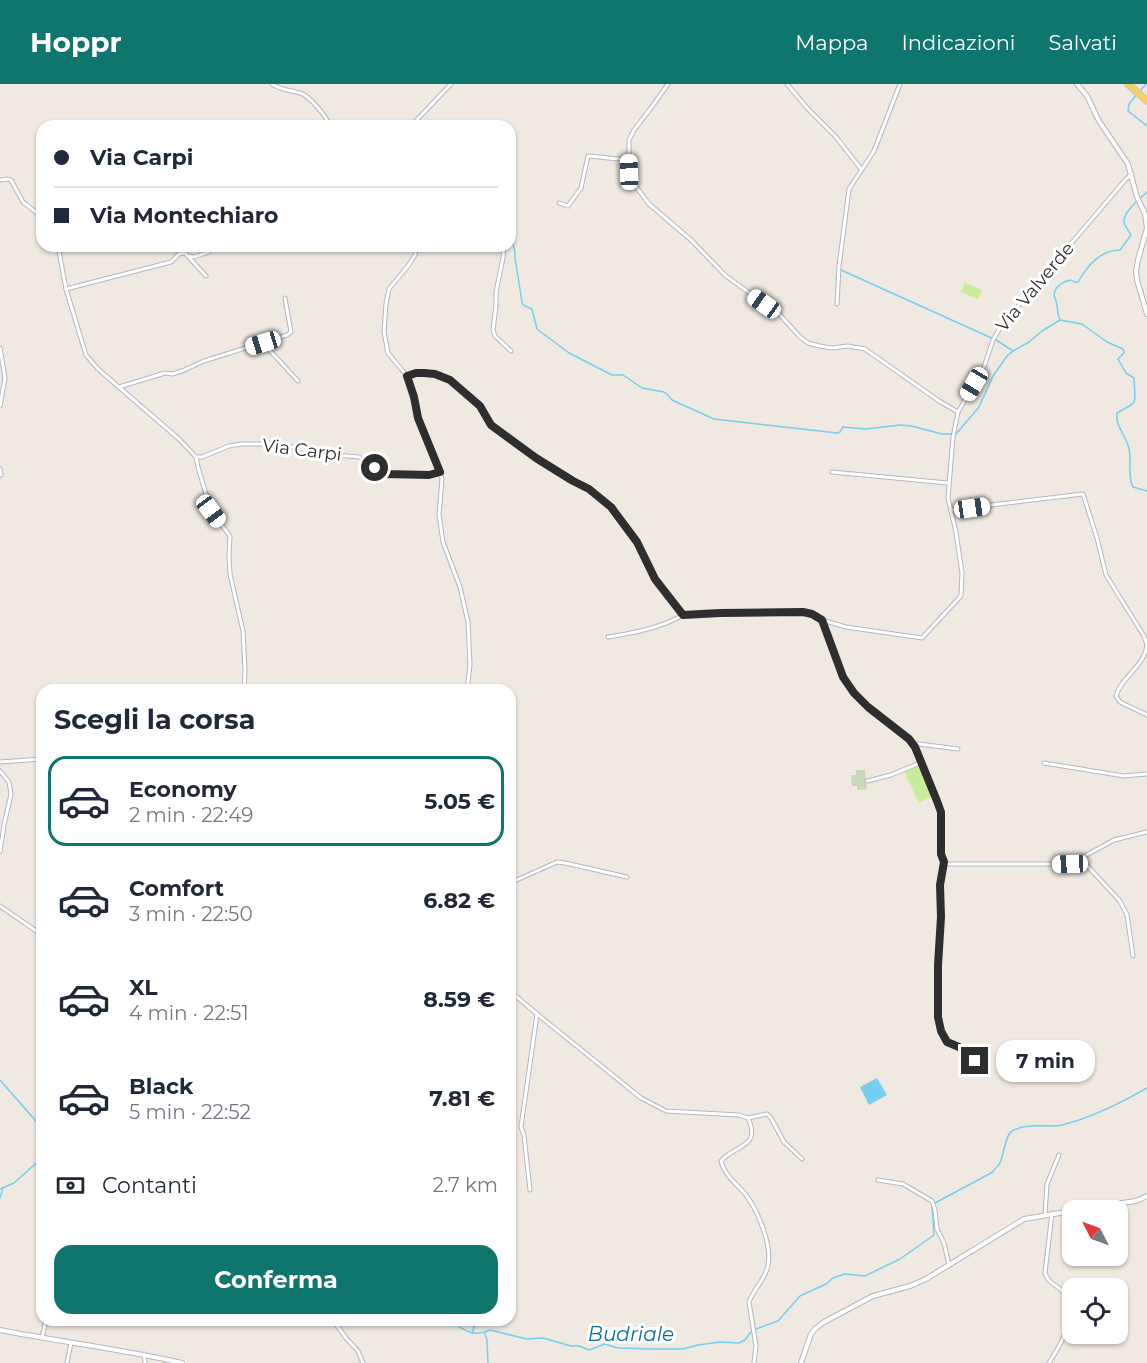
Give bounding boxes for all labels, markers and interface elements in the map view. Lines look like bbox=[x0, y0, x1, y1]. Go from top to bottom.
text: Hoppr bbox=[30, 25, 122, 59]
text: Mappa bbox=[795, 30, 868, 55]
text: Indicazioni bbox=[901, 30, 1016, 55]
text: Salvati bbox=[1049, 30, 1117, 55]
text: Via Carpi bbox=[90, 144, 193, 171]
car bbox=[619, 154, 639, 190]
text: Via Montechiaro bbox=[90, 202, 278, 229]
street label: Via Valverde bbox=[991, 238, 1079, 336]
car bbox=[744, 286, 784, 322]
car bbox=[243, 329, 283, 357]
car bbox=[957, 364, 991, 404]
street label: Via Carpi bbox=[261, 434, 343, 466]
route start bbox=[361, 454, 388, 481]
car bbox=[193, 491, 229, 531]
car bbox=[953, 497, 991, 519]
text: Scegli la corsa bbox=[54, 703, 255, 736]
icon: car bbox=[57, 774, 111, 828]
text: Economy bbox=[129, 776, 237, 803]
text: 5.05 € bbox=[424, 788, 495, 815]
text: 2 min · 22:49 bbox=[129, 803, 253, 827]
car bbox=[1052, 854, 1088, 874]
icon: car bbox=[57, 873, 111, 927]
text: Comfort bbox=[129, 875, 224, 902]
text: 6.82 € bbox=[423, 887, 495, 914]
text: 3 min · 22:50 bbox=[129, 902, 253, 926]
icon: car bbox=[57, 972, 111, 1026]
text: XL bbox=[129, 974, 158, 1001]
text: 8.59 € bbox=[423, 986, 495, 1013]
text: 4 min · 22:51 bbox=[129, 1001, 249, 1025]
callout: 7 min bbox=[996, 1040, 1095, 1082]
route end bbox=[961, 1047, 988, 1074]
text: 7 min bbox=[1016, 1049, 1075, 1073]
icon: car bbox=[57, 1071, 111, 1125]
text: Black bbox=[129, 1073, 193, 1100]
text: 7.81 € bbox=[429, 1085, 495, 1112]
text: 5 min · 22:52 bbox=[129, 1100, 251, 1124]
icon: cash bbox=[54, 1169, 87, 1202]
text: Contanti bbox=[102, 1172, 197, 1199]
text: 2.7 km bbox=[432, 1173, 498, 1197]
north arrow bbox=[1062, 1200, 1128, 1266]
map controls bbox=[1062, 1200, 1128, 1344]
button: Conferma bbox=[54, 1245, 498, 1314]
button: locate bbox=[1062, 1278, 1128, 1344]
water label: Budriale bbox=[588, 1322, 674, 1346]

